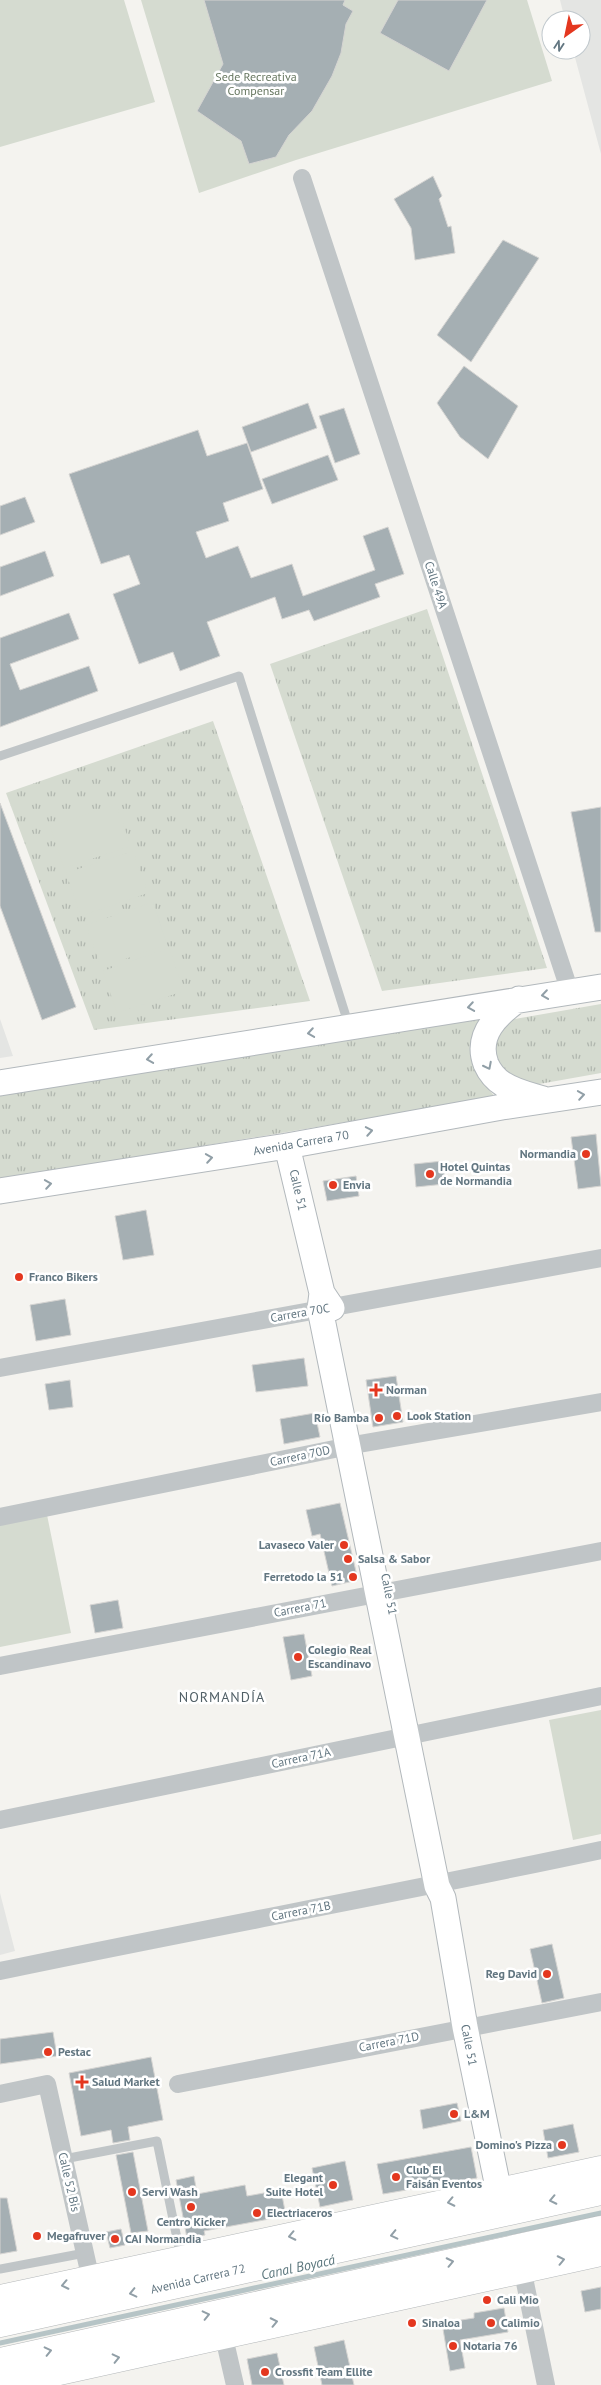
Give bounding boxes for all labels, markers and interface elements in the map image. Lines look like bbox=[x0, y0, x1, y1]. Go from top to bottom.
north arrow bbox=[541, 10, 591, 60]
text: N bbox=[550, 36, 568, 56]
park label: Sede Recreativa Compensar bbox=[215, 69, 297, 98]
street label: Calle 49A bbox=[422, 559, 451, 610]
one-way arrow bbox=[540, 990, 549, 1000]
one-way arrow bbox=[467, 1001, 475, 1011]
one-way arrow bbox=[306, 1027, 315, 1037]
one-way arrow bbox=[146, 1053, 155, 1063]
one-way arrow bbox=[482, 1061, 492, 1070]
one-way arrow bbox=[577, 1090, 585, 1101]
street label: Avenida Carrera 70 bbox=[252, 1127, 350, 1158]
one-way arrow bbox=[365, 1127, 373, 1137]
place label: Normandia bbox=[520, 1146, 576, 1161]
marker: Normandia bbox=[580, 1148, 592, 1160]
one-way arrow bbox=[204, 1154, 213, 1164]
place label: Hotel Quintas de Normandia bbox=[440, 1159, 512, 1188]
street label: Calle 51 bbox=[286, 1168, 311, 1212]
marker: Hotel Quintas de Normandia bbox=[424, 1168, 436, 1180]
place label: Envia bbox=[343, 1177, 371, 1192]
one-way arrow bbox=[44, 1179, 53, 1189]
marker: Envia bbox=[327, 1179, 339, 1191]
place label: Franco Bikers bbox=[29, 1269, 98, 1284]
marker: Franco Bikers bbox=[13, 1271, 25, 1283]
street label: Carrera 70C bbox=[269, 1300, 331, 1325]
place label: Norman bbox=[386, 1382, 427, 1397]
marker: Norman bbox=[370, 1384, 382, 1396]
place label: Look Station bbox=[407, 1408, 471, 1423]
place label: Río Bamba bbox=[314, 1410, 369, 1425]
marker: Look Station bbox=[391, 1410, 403, 1422]
marker: Río Bamba bbox=[373, 1412, 385, 1424]
street label: Carrera 70D bbox=[268, 1442, 331, 1469]
place label: Lavaseco Valer bbox=[259, 1537, 335, 1552]
marker: Lavaseco Valer bbox=[338, 1539, 350, 1551]
place label: Salsa & Sabor bbox=[358, 1551, 431, 1566]
marker: Salsa & Sabor bbox=[342, 1553, 354, 1565]
place label: Ferretodo la 51 bbox=[264, 1569, 343, 1584]
marker: Ferretodo la 51 bbox=[347, 1571, 359, 1583]
street label: Calle 51 bbox=[378, 1572, 401, 1616]
street label: Carrera 71 bbox=[272, 1595, 327, 1620]
place label: Colegio Real Escandinavo bbox=[308, 1642, 372, 1671]
marker: Colegio Real Escandinavo bbox=[292, 1651, 304, 1663]
district label: NORMANDÍA bbox=[179, 1688, 265, 1706]
street label: Carrera 71A bbox=[270, 1744, 332, 1771]
street label: Carrera 71B bbox=[270, 1897, 332, 1924]
place label: Reg David bbox=[486, 1966, 537, 1981]
marker: Reg David bbox=[541, 1968, 553, 1980]
street label: Calle 51 bbox=[458, 2023, 481, 2067]
street label: Carrera 71D bbox=[358, 2028, 420, 2055]
place label: Pestac bbox=[58, 2044, 91, 2059]
marker: Pestac bbox=[42, 2046, 54, 2058]
place label: Salud Market bbox=[92, 2074, 160, 2089]
marker: Salud Market bbox=[76, 2076, 88, 2088]
place label: L&M bbox=[464, 2106, 490, 2121]
marker: L&M bbox=[448, 2108, 460, 2120]
place label: Domino's Pizza bbox=[475, 2137, 552, 2152]
marker: Domino's Pizza bbox=[556, 2139, 568, 2151]
street label: Calle 52 Bis bbox=[55, 2151, 84, 2213]
place label: Club El Faisán Eventos bbox=[406, 2162, 482, 2191]
place label: Elegant Suite Hotel bbox=[266, 2170, 324, 2199]
marker: Club El Faisán Eventos bbox=[390, 2171, 402, 2183]
marker: Elegant Suite Hotel bbox=[327, 2179, 339, 2191]
place label: Servi Wash bbox=[142, 2184, 198, 2199]
marker: Servi Wash bbox=[126, 2186, 138, 2198]
one-way arrow bbox=[549, 2195, 558, 2205]
one-way arrow bbox=[447, 2196, 456, 2207]
marker: Centro Kicker bbox=[185, 2201, 197, 2213]
place label: Electriaceros bbox=[267, 2205, 332, 2220]
marker: Electriaceros bbox=[251, 2207, 263, 2219]
place label: Centro Kicker bbox=[157, 2214, 226, 2229]
place label: Megafruver bbox=[47, 2228, 106, 2243]
one-way arrow bbox=[390, 2229, 399, 2240]
marker: Megafruver bbox=[31, 2230, 43, 2242]
one-way arrow bbox=[288, 2230, 297, 2241]
place label: CAI Normandia bbox=[125, 2231, 201, 2246]
marker: CAI Normandia bbox=[109, 2233, 121, 2245]
water label: Canal Boyacá bbox=[259, 2250, 337, 2284]
one-way arrow bbox=[557, 2255, 566, 2266]
one-way arrow bbox=[446, 2257, 455, 2268]
street label: Avenida Carrera 72 bbox=[149, 2260, 247, 2297]
one-way arrow bbox=[61, 2280, 70, 2290]
one-way arrow bbox=[129, 2287, 138, 2298]
place label: Cali Mio bbox=[497, 2292, 539, 2307]
marker: Cali Mio bbox=[481, 2294, 493, 2306]
one-way arrow bbox=[202, 2310, 211, 2321]
place label: Sinaloa bbox=[422, 2315, 460, 2330]
place label: Calimio bbox=[501, 2315, 540, 2330]
marker: Sinaloa bbox=[406, 2317, 418, 2329]
marker: Calimio bbox=[485, 2317, 497, 2329]
one-way arrow bbox=[270, 2318, 279, 2328]
place label: Notaria 76 bbox=[463, 2338, 518, 2353]
marker: Notaria 76 bbox=[447, 2340, 459, 2352]
one-way arrow bbox=[43, 2346, 52, 2357]
one-way arrow bbox=[111, 2353, 120, 2364]
place label: Crossfit Team Ellite bbox=[275, 2364, 373, 2379]
marker: Crossfit Team Ellite bbox=[259, 2366, 271, 2378]

